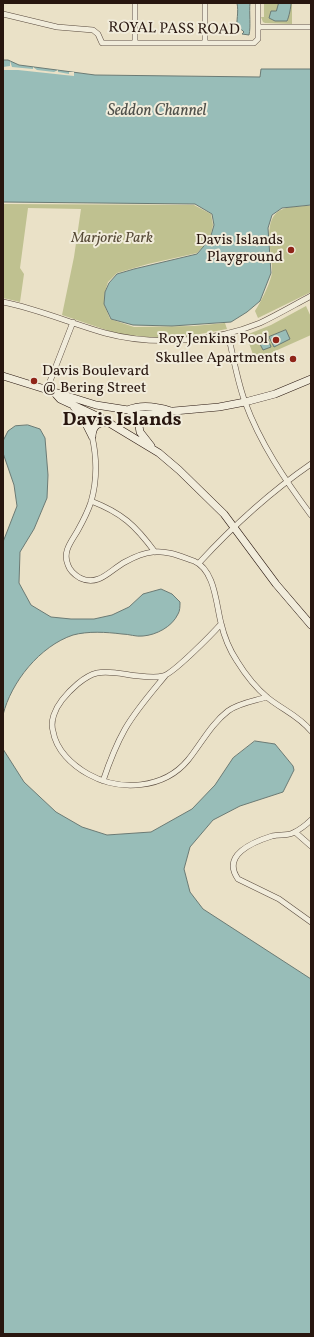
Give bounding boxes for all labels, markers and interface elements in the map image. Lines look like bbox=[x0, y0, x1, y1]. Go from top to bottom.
street label: ROYAL PASS ROAD bbox=[108, 20, 240, 40]
water label: Seddon Channel bbox=[107, 102, 207, 122]
park label: Marjorie Park bbox=[71, 230, 153, 248]
place label: Davis Islands Playground bbox=[196, 232, 283, 267]
marker: Davis Islands Playground bbox=[286, 245, 296, 255]
place label: Roy Jenkins Pool bbox=[158, 331, 268, 349]
marker: Roy Jenkins Pool bbox=[271, 335, 281, 345]
place label: Skullee Apartments bbox=[155, 350, 285, 368]
marker: Skullee Apartments bbox=[288, 354, 298, 364]
place label: Davis Boulevard @ Bering Street bbox=[42, 363, 149, 398]
marker: Davis Boulevard @ Bering Street bbox=[29, 376, 39, 386]
district label: Davis Islands bbox=[62, 411, 182, 433]

